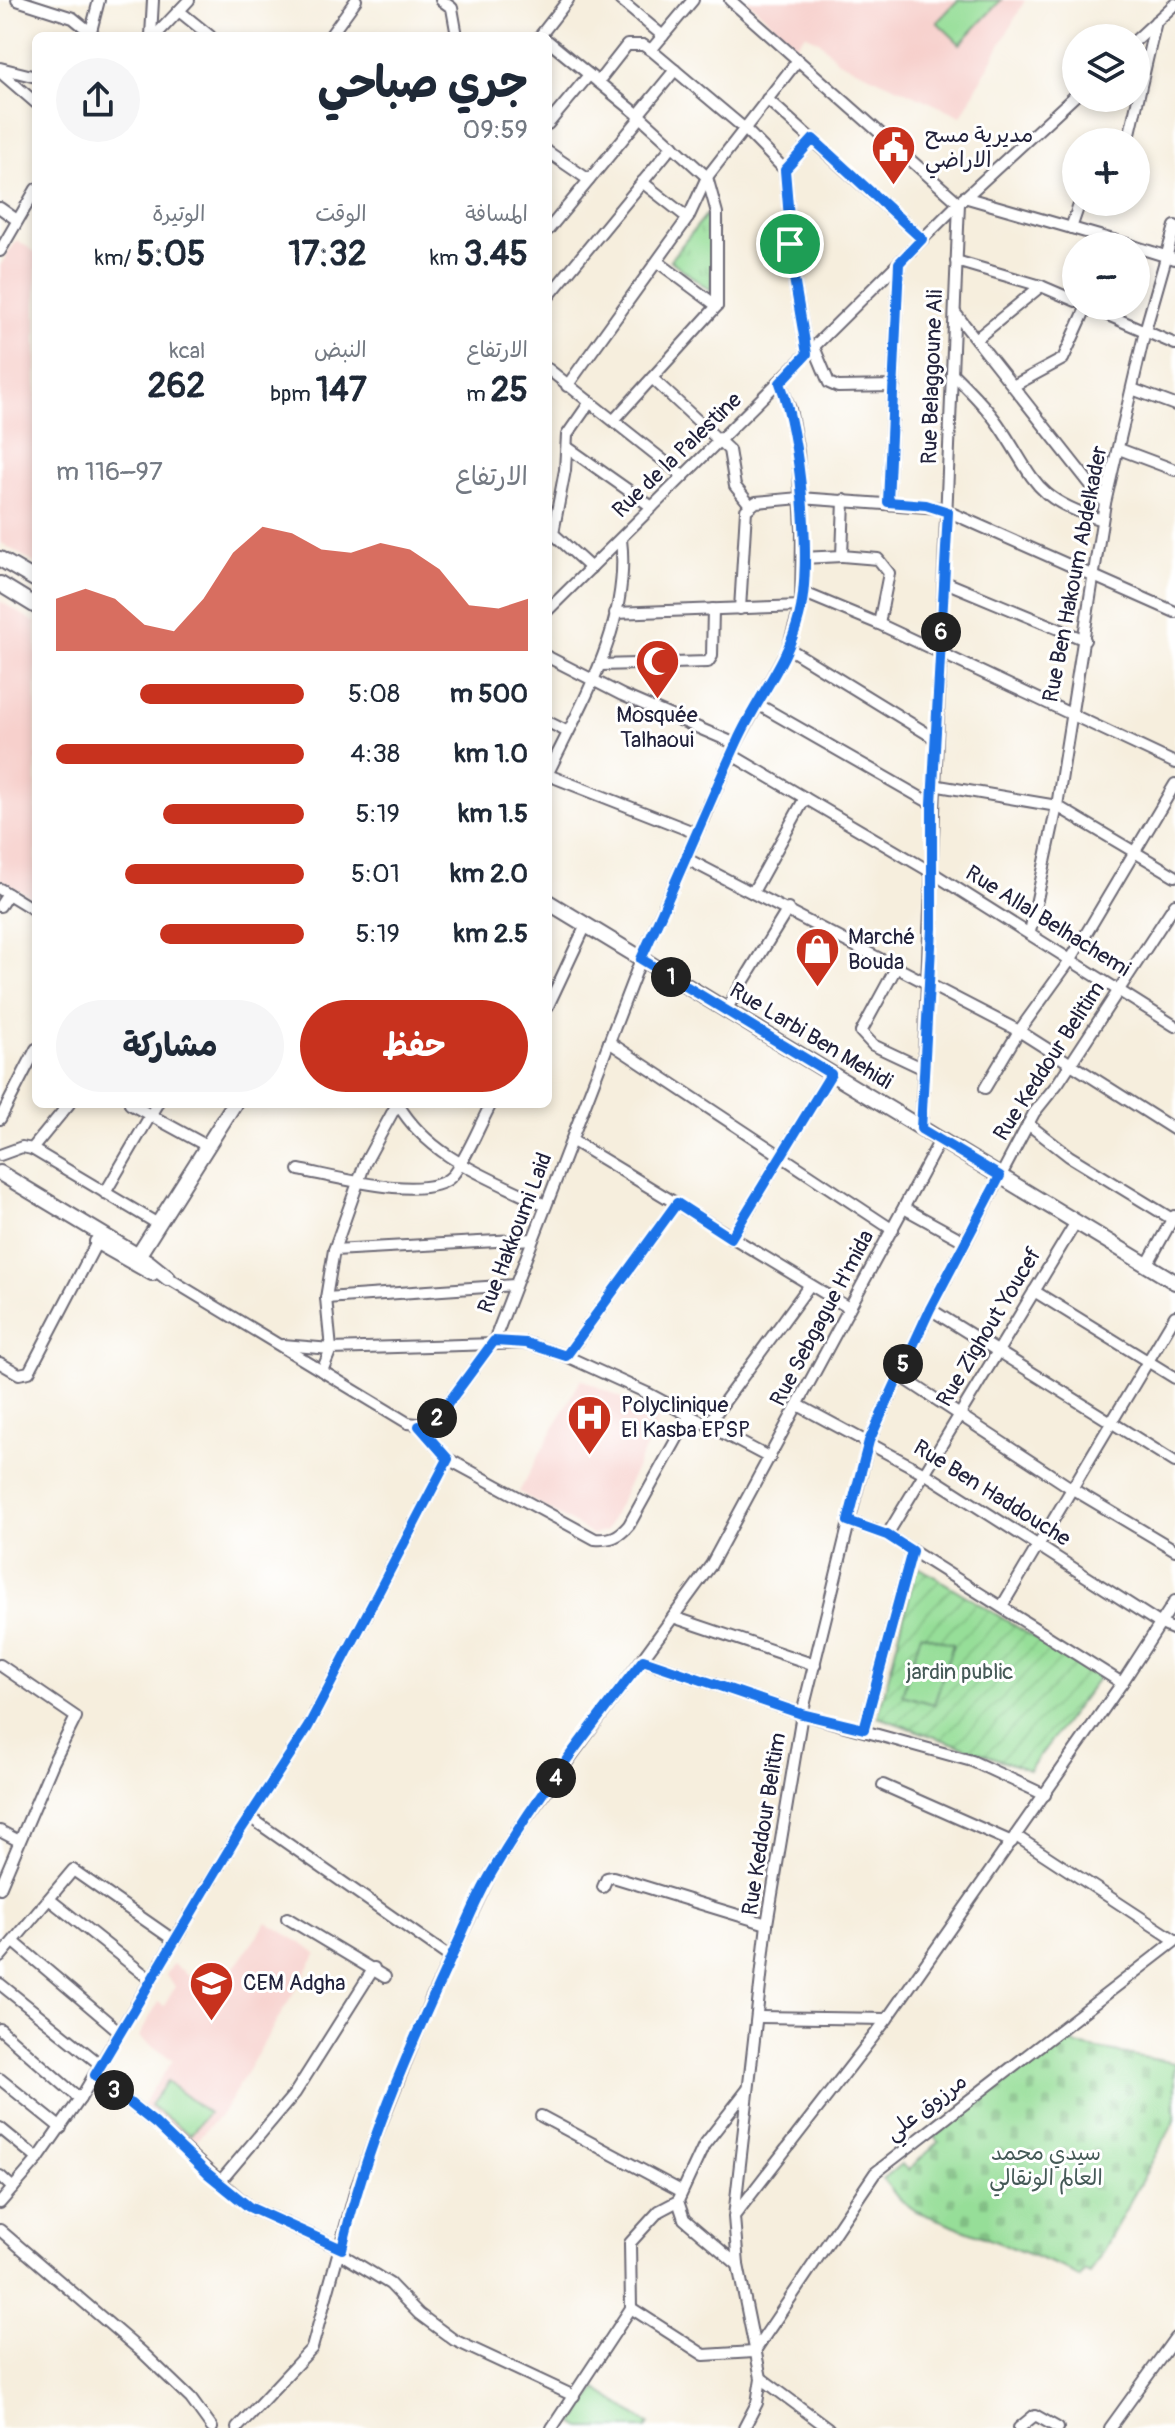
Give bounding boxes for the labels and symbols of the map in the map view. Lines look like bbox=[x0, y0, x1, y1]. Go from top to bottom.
place label: مديرية مسح الاراضي bbox=[925, 121, 1033, 179]
public building icon: مديرية مسح الاراضي bbox=[870, 124, 918, 187]
pin bbox=[756, 210, 824, 278]
street label: Rue Belaggoune Ali bbox=[915, 289, 949, 465]
street label: Rue de la Palestine bbox=[606, 386, 748, 524]
street label: Rue Ben Hakoum Abdelkader bbox=[1036, 443, 1114, 705]
pin: 6 bbox=[921, 612, 961, 652]
mosque icon: Mosquée Talhaoui bbox=[633, 638, 681, 701]
place label: Mosquée Talhaoui bbox=[616, 701, 698, 754]
street label: Rue Allal Belhachemi bbox=[960, 859, 1136, 983]
place label: Marché Bouda bbox=[848, 923, 915, 976]
shop icon: Marché Bouda bbox=[793, 926, 841, 989]
pin: 1 bbox=[651, 957, 691, 997]
street label: Rue Larbi Ben Mehidi bbox=[724, 976, 898, 1096]
street label: Rue Keddour Belitim bbox=[987, 976, 1111, 1146]
street label: Rue Hakkoumi Laid bbox=[472, 1149, 558, 1317]
street label: Rue Sebgague H'mida bbox=[764, 1225, 880, 1411]
street label: Rue Zighout Youcef bbox=[930, 1242, 1048, 1412]
pin: 5 bbox=[883, 1344, 923, 1384]
place label: Polyclinique El Kasba EPSP bbox=[621, 1391, 750, 1444]
hospital icon: Polyclinique El Kasba EPSP bbox=[566, 1394, 614, 1457]
pin: 2 bbox=[417, 1398, 457, 1438]
street label: Rue Ben Haddouche bbox=[908, 1433, 1076, 1553]
park label: jardin public bbox=[906, 1658, 1014, 1686]
street label: Rue Keddour Belitim bbox=[736, 1731, 792, 1917]
pin: 4 bbox=[536, 1758, 576, 1798]
school or university icon: CEM Adgha bbox=[188, 1959, 236, 2022]
place label: CEM Adgha bbox=[243, 1969, 345, 1997]
street label: مرزوق علي bbox=[880, 2067, 975, 2151]
pin: 3 bbox=[94, 2070, 134, 2110]
park label: سيدي محمد العالم الونقالي bbox=[989, 2139, 1103, 2197]

